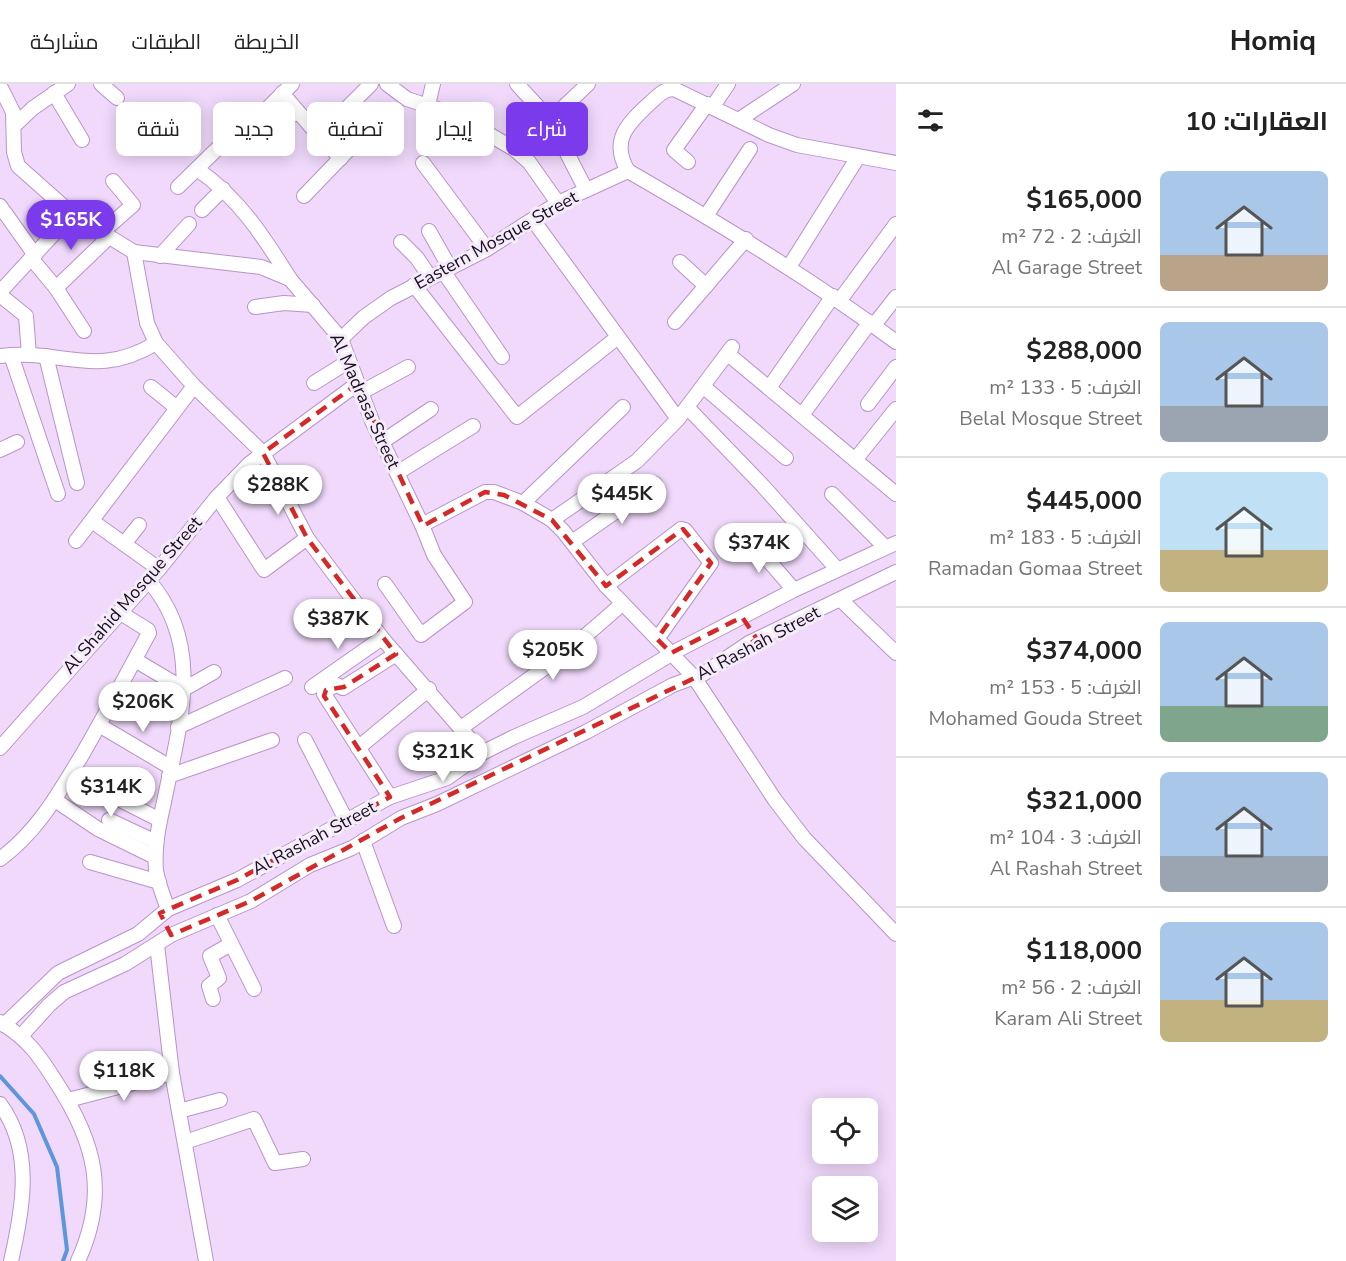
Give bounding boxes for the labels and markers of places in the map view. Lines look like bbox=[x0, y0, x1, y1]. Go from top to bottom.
pin: $165K bbox=[29, 200, 113, 251]
pin: $288K bbox=[236, 465, 320, 516]
pin: $445K bbox=[580, 474, 664, 525]
pin: $374K bbox=[717, 523, 801, 574]
pin: $387K bbox=[296, 599, 380, 650]
pin: $205K bbox=[511, 630, 595, 681]
pin: $206K bbox=[101, 682, 185, 733]
pin: $321K bbox=[401, 732, 485, 783]
pin: $314K bbox=[69, 767, 153, 818]
pin: $118K bbox=[82, 1051, 166, 1102]

